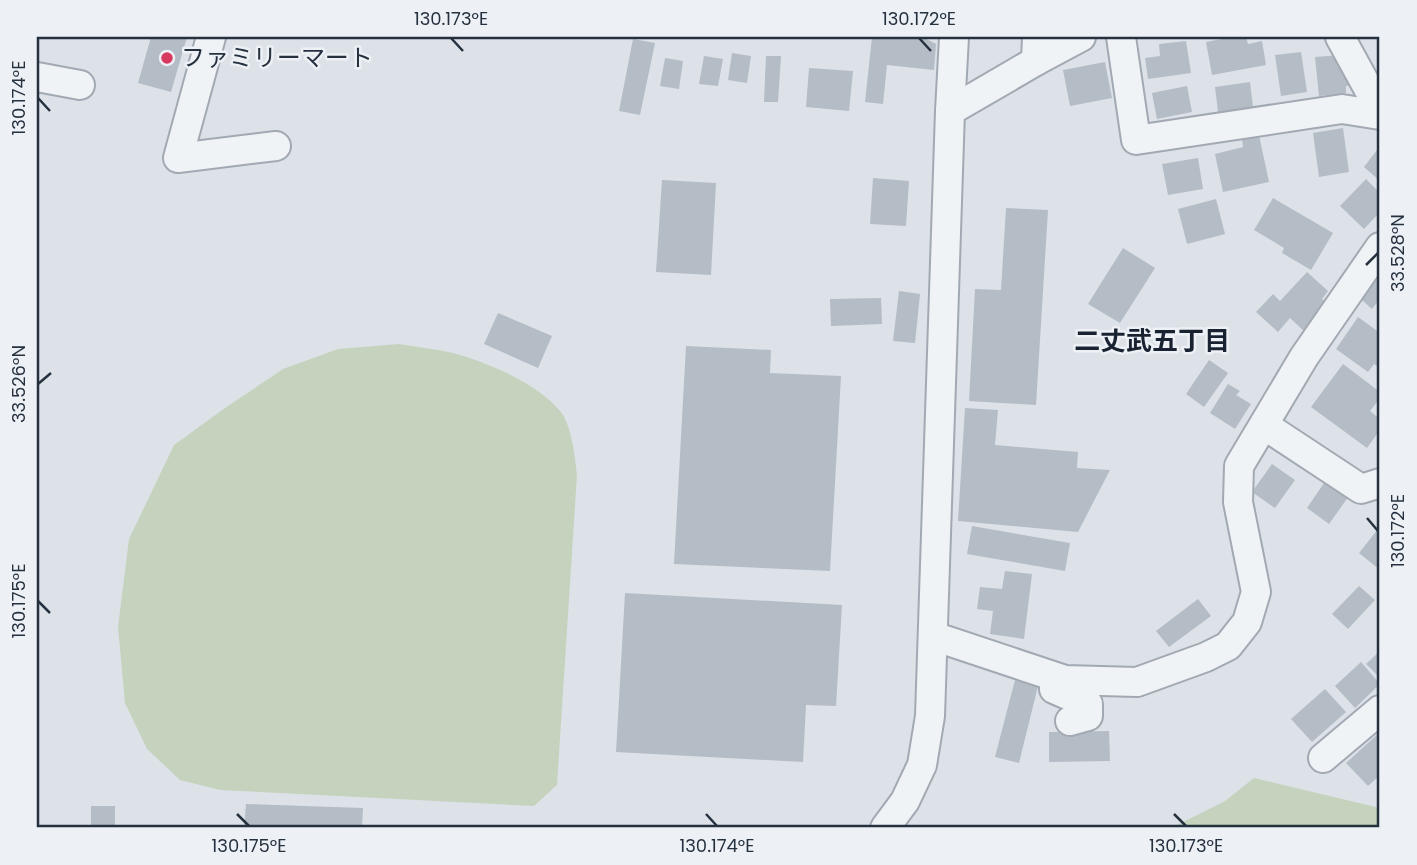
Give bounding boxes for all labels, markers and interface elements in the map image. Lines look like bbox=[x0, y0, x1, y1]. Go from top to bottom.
text: 130.173°E bbox=[414, 6, 488, 31]
text: 130.172°E bbox=[882, 6, 956, 31]
place label: ファミリーマート bbox=[181, 41, 373, 74]
marker: ファミリーマート bbox=[159, 50, 175, 66]
text: 130.174°E bbox=[6, 61, 31, 135]
text: 33.528°N bbox=[1385, 214, 1410, 292]
district label: 二丈武五丁目 bbox=[1074, 323, 1230, 359]
text: 33.526°N bbox=[6, 345, 31, 423]
text: 130.172°E bbox=[1385, 494, 1410, 568]
text: 130.175°E bbox=[6, 564, 31, 638]
text: 130.175°E bbox=[212, 833, 286, 858]
text: 130.174°E bbox=[680, 833, 754, 858]
text: 130.173°E bbox=[1149, 833, 1223, 858]

